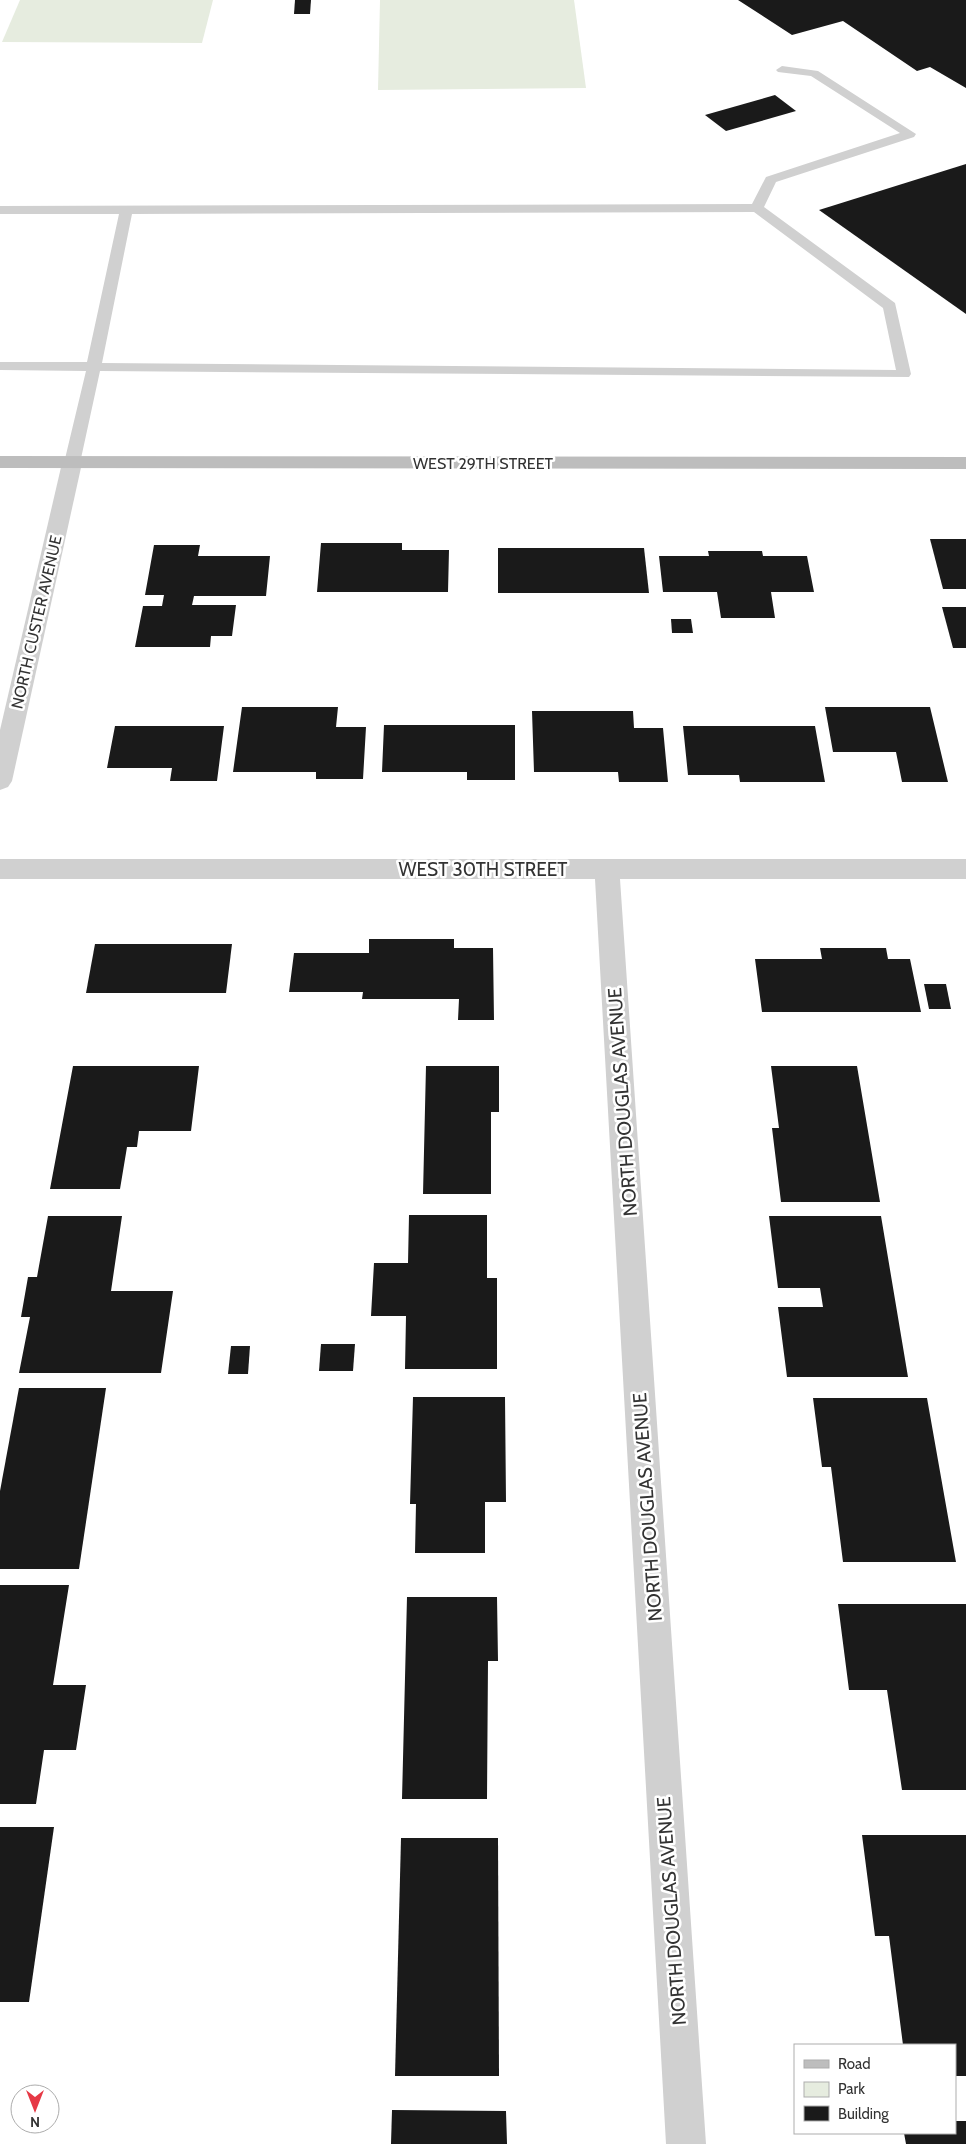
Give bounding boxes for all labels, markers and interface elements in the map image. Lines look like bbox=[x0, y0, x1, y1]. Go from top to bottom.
street label: WEST 29TH STREET bbox=[413, 454, 554, 473]
street label: NORTH CUSTER AVENUE bbox=[7, 533, 66, 711]
street label: WEST 30TH STREET bbox=[399, 858, 567, 881]
street label: NORTH DOUGLAS AVENUE bbox=[603, 987, 642, 1217]
street label: NORTH DOUGLAS AVENUE bbox=[628, 1392, 667, 1622]
street label: NORTH DOUGLAS AVENUE bbox=[652, 1796, 691, 2026]
legend bbox=[794, 2044, 956, 2134]
text: Road bbox=[838, 2055, 871, 2073]
text: Park bbox=[838, 2080, 865, 2098]
north arrow bbox=[10, 2084, 60, 2134]
text: Building bbox=[838, 2105, 889, 2123]
text: N bbox=[30, 2113, 40, 2131]

